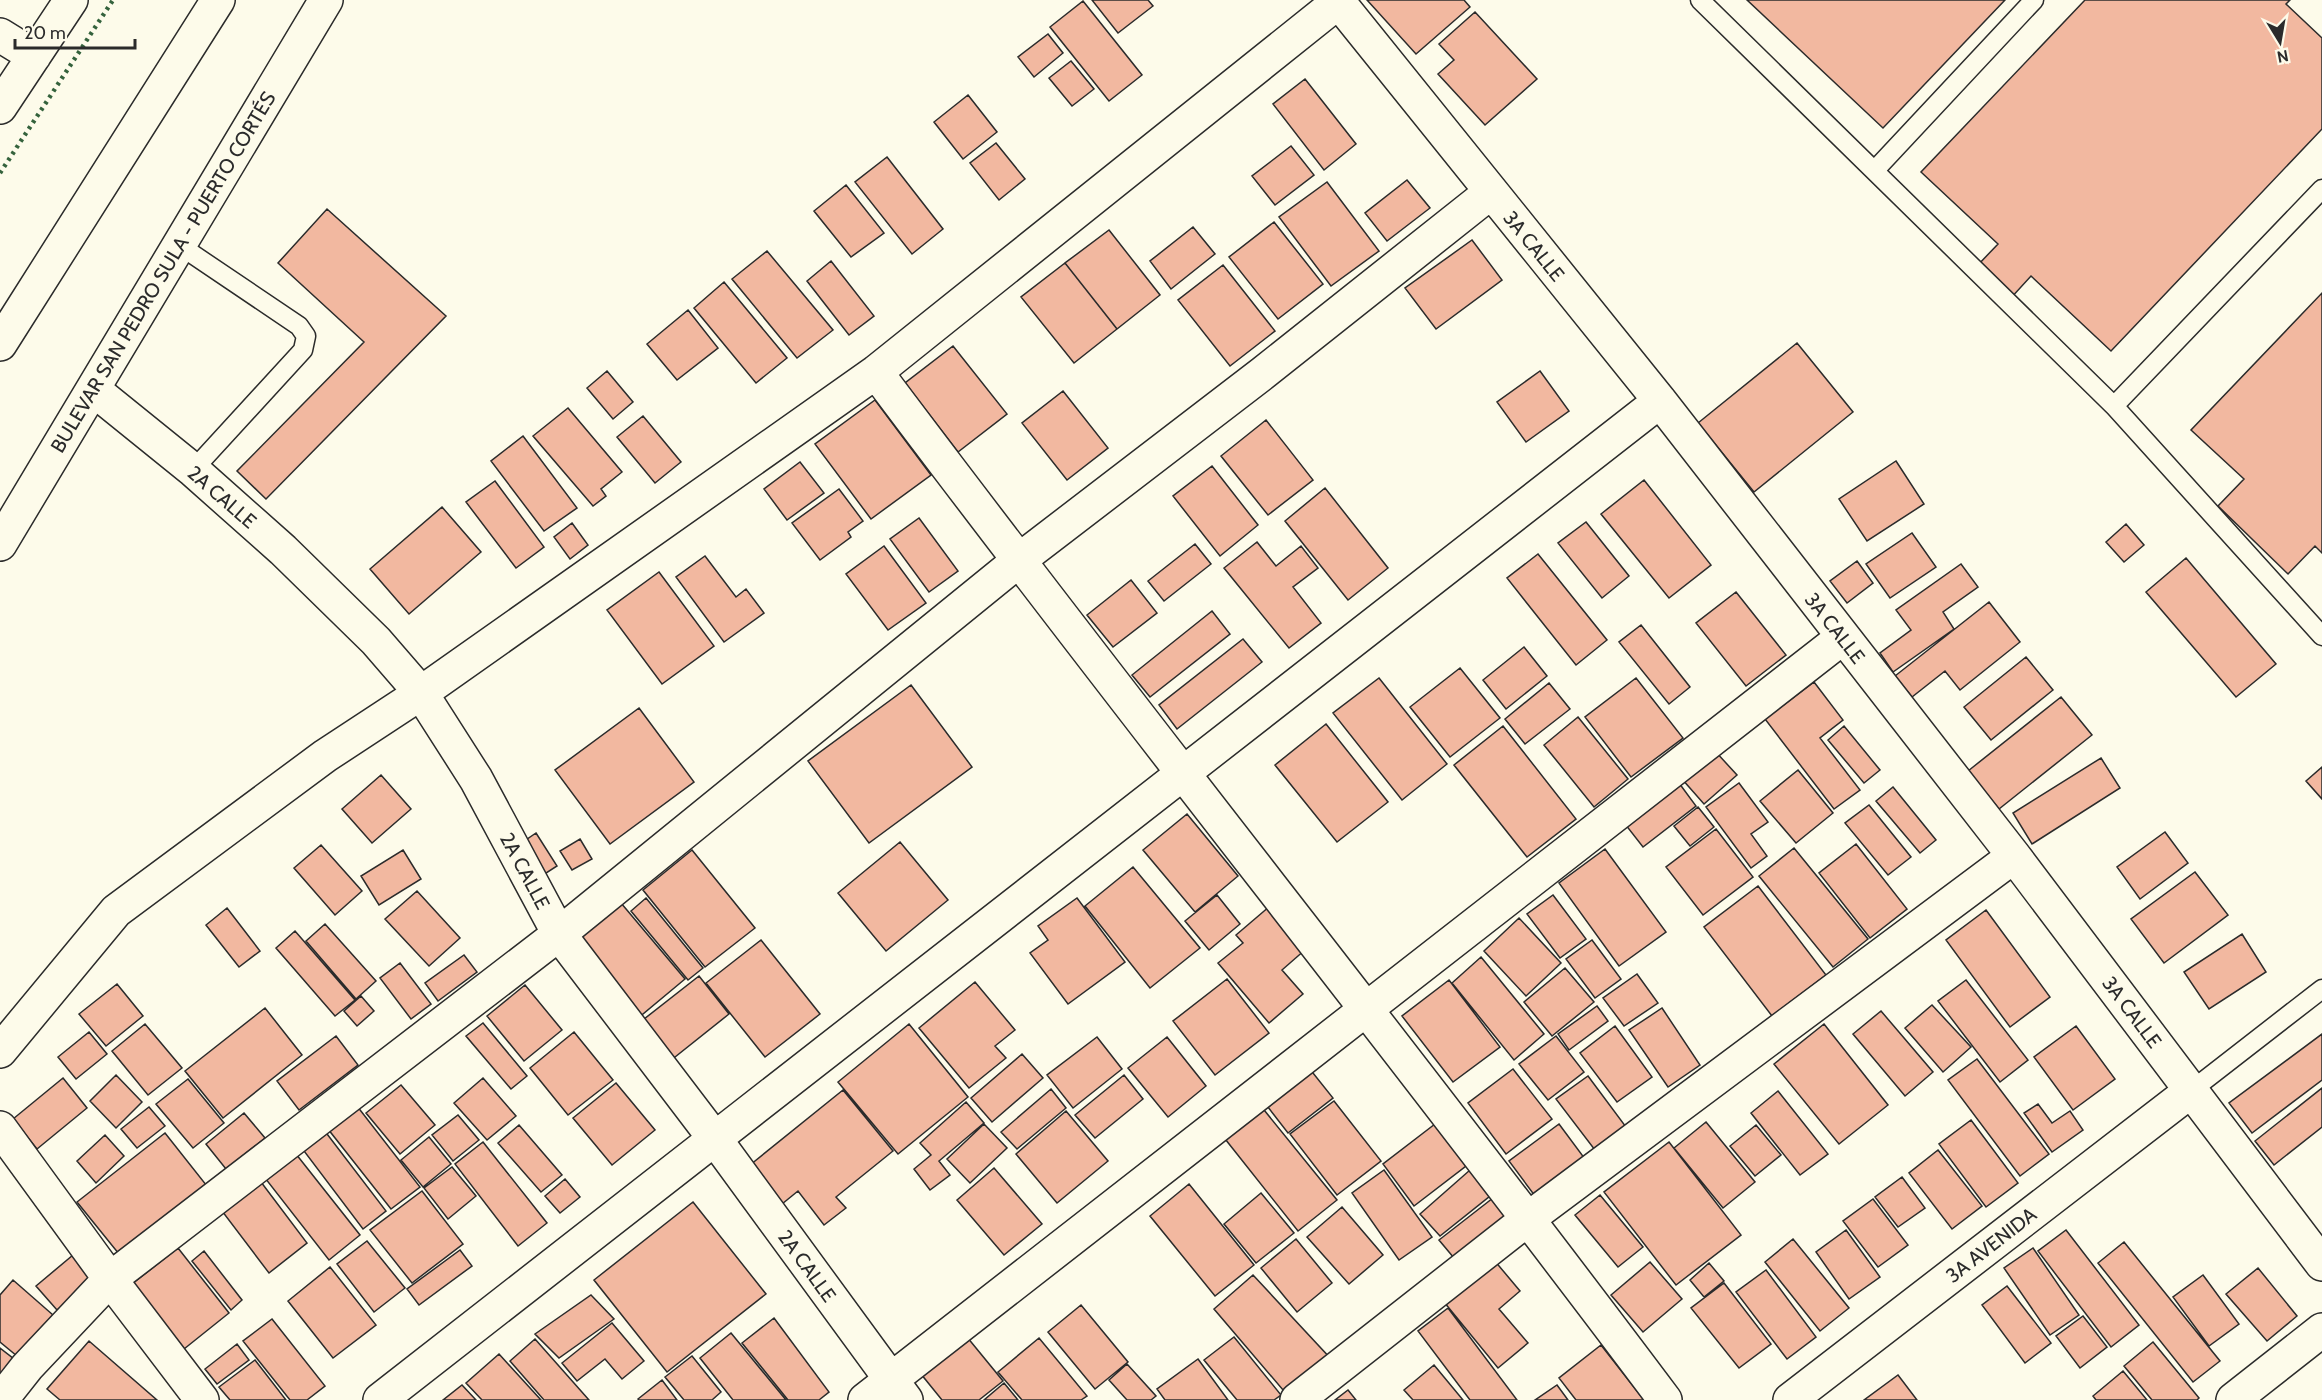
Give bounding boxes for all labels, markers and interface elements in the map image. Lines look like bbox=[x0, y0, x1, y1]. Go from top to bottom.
scale bar bbox=[15, 12, 135, 50]
north arrow bbox=[2250, 12, 2310, 72]
text: 20 m bbox=[24, 22, 66, 44]
text: N bbox=[2275, 46, 2290, 67]
street label: BULEVAR SAN PEDRO SULA - PUERTO CORTÉS bbox=[45, 87, 281, 457]
street label: 3A CALLE bbox=[1498, 206, 1570, 286]
street label: 2A CALLE bbox=[183, 461, 261, 533]
street label: 3A CALLE bbox=[1800, 588, 1870, 668]
street label: 2A CALLE bbox=[495, 829, 555, 913]
street label: 3A CALLE bbox=[2097, 971, 2167, 1053]
street label: 3A AVENIDA bbox=[1941, 1202, 2041, 1288]
street label: 2A CALLE bbox=[773, 1225, 841, 1307]

